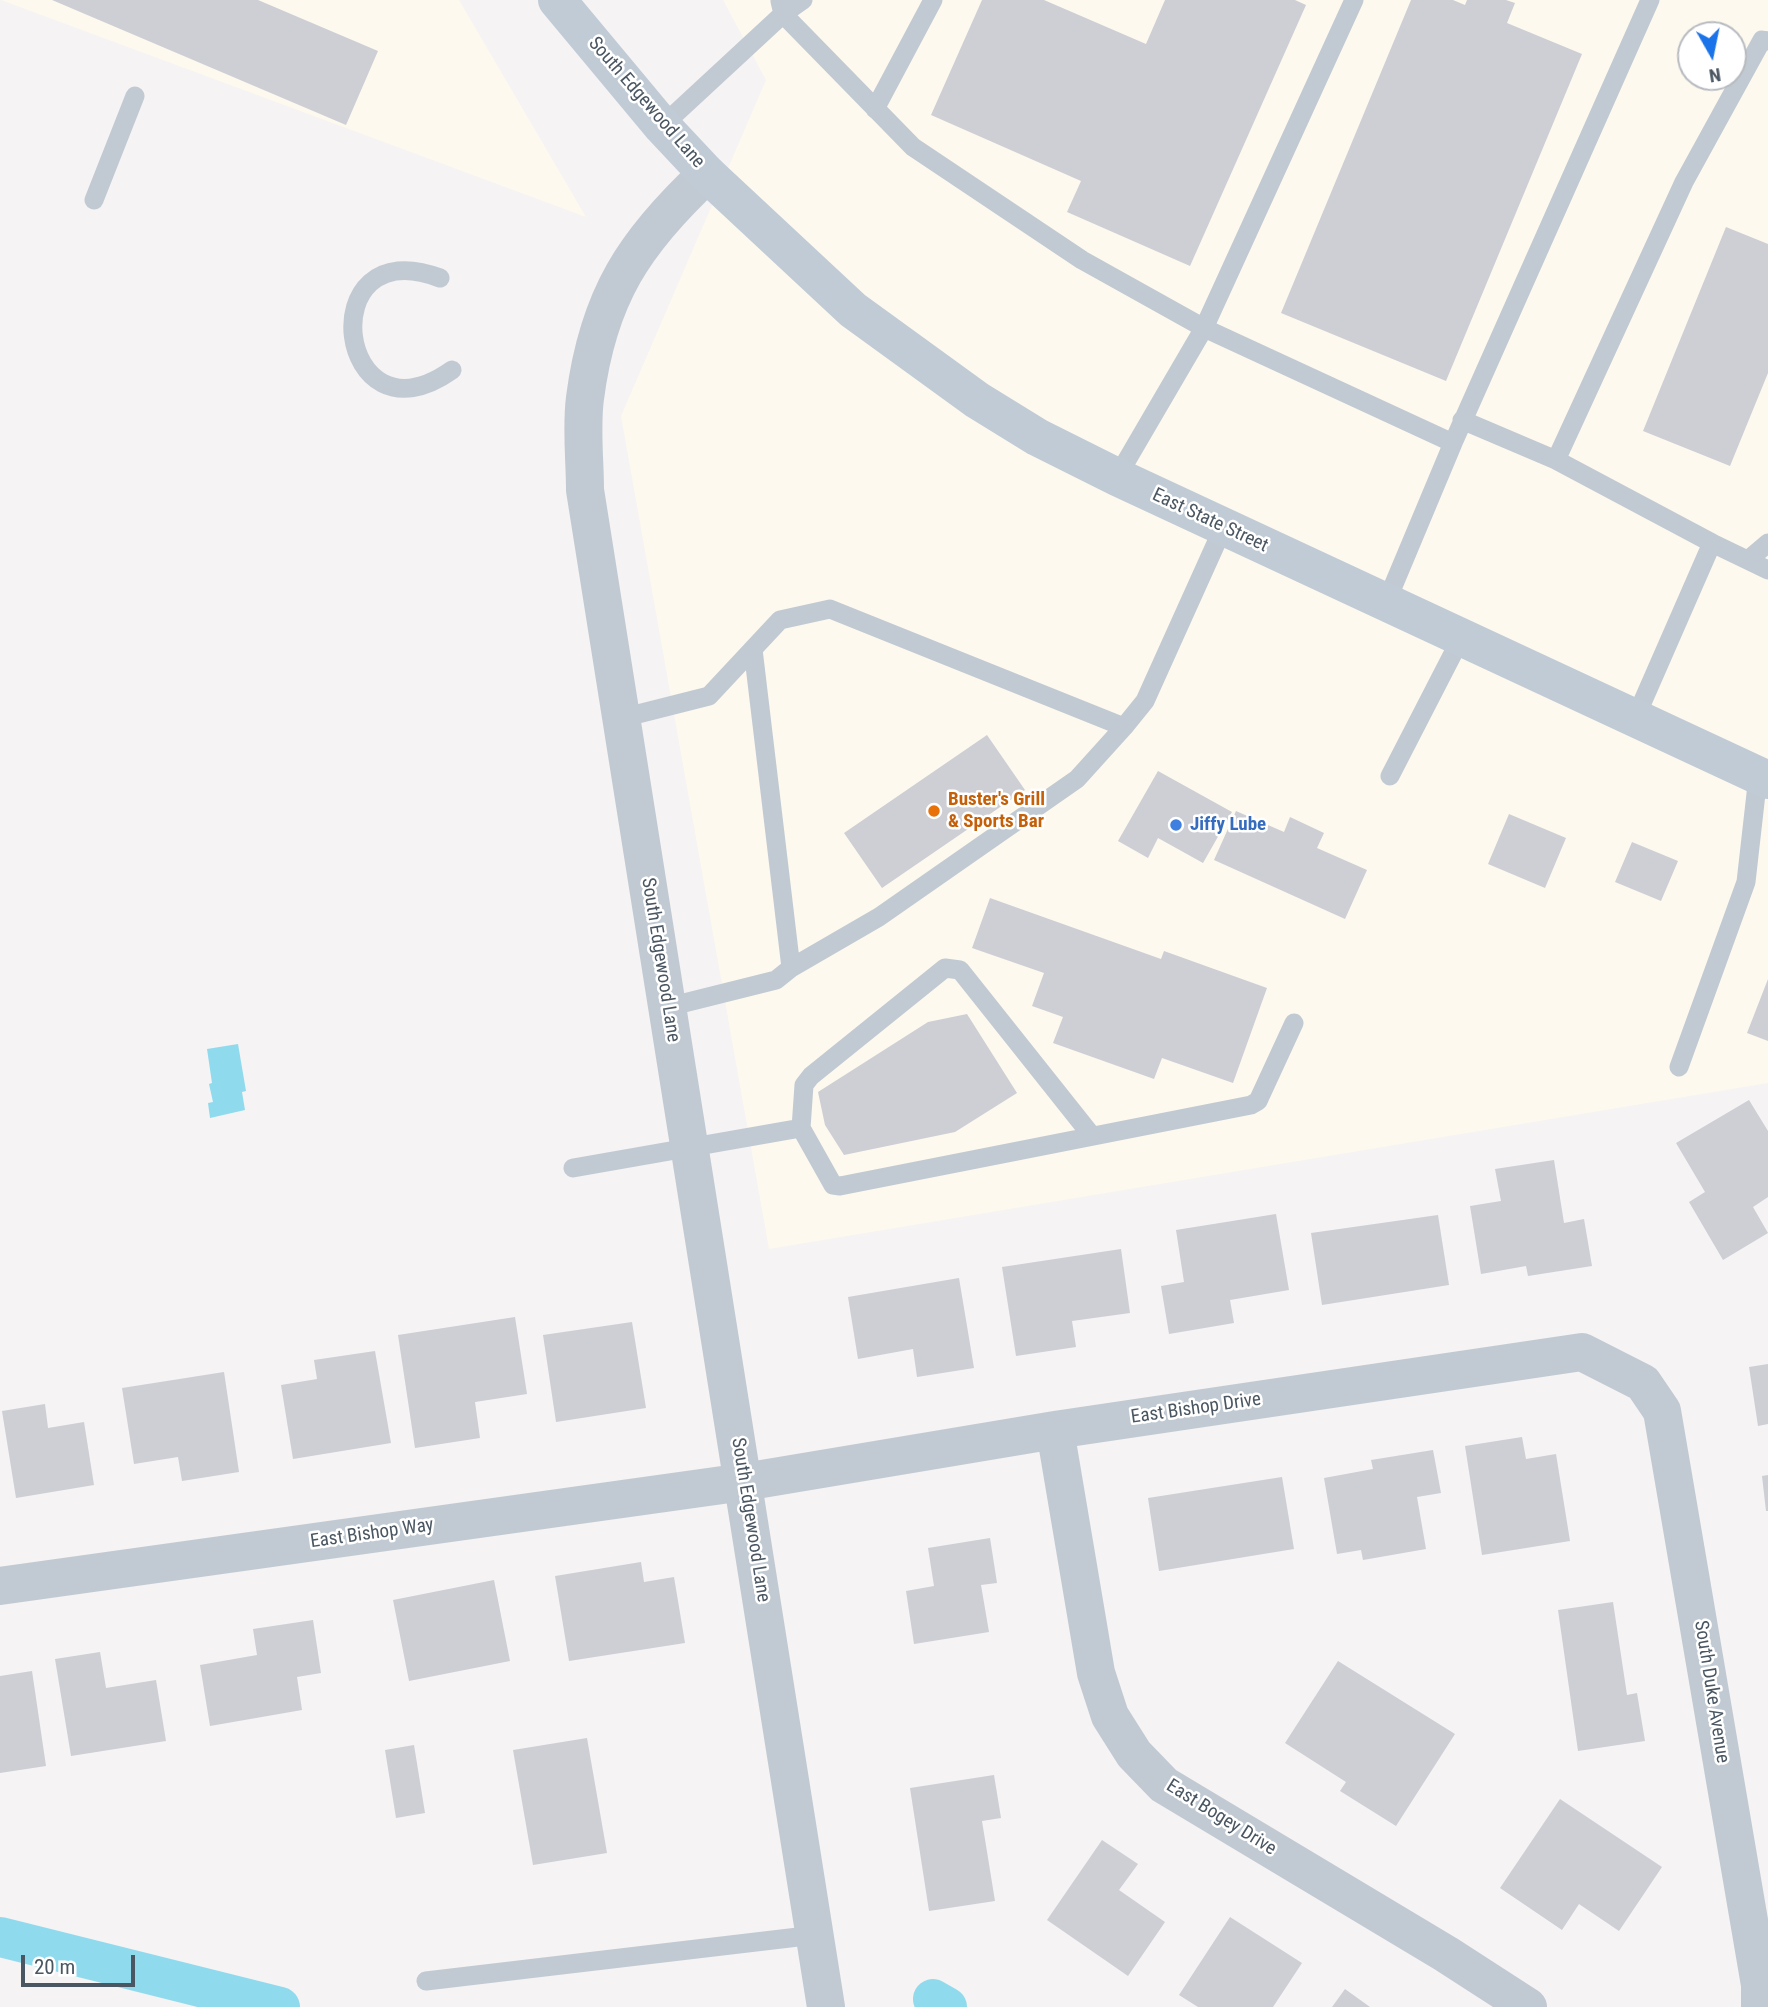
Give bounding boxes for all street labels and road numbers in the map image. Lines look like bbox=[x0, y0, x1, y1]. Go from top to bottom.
street label: South Edgewood Lane bbox=[583, 33, 709, 173]
street label: East State Street bbox=[1148, 484, 1272, 558]
street label: South Edgewood Lane bbox=[636, 876, 684, 1044]
street label: East Bishop Drive bbox=[1130, 1389, 1262, 1429]
street label: South Edgewood Lane bbox=[726, 1436, 774, 1604]
street label: East Bishop Way bbox=[309, 1514, 435, 1554]
street label: South Duke Avenue bbox=[1688, 1619, 1734, 1765]
street label: East Bogey Drive bbox=[1162, 1775, 1280, 1861]

